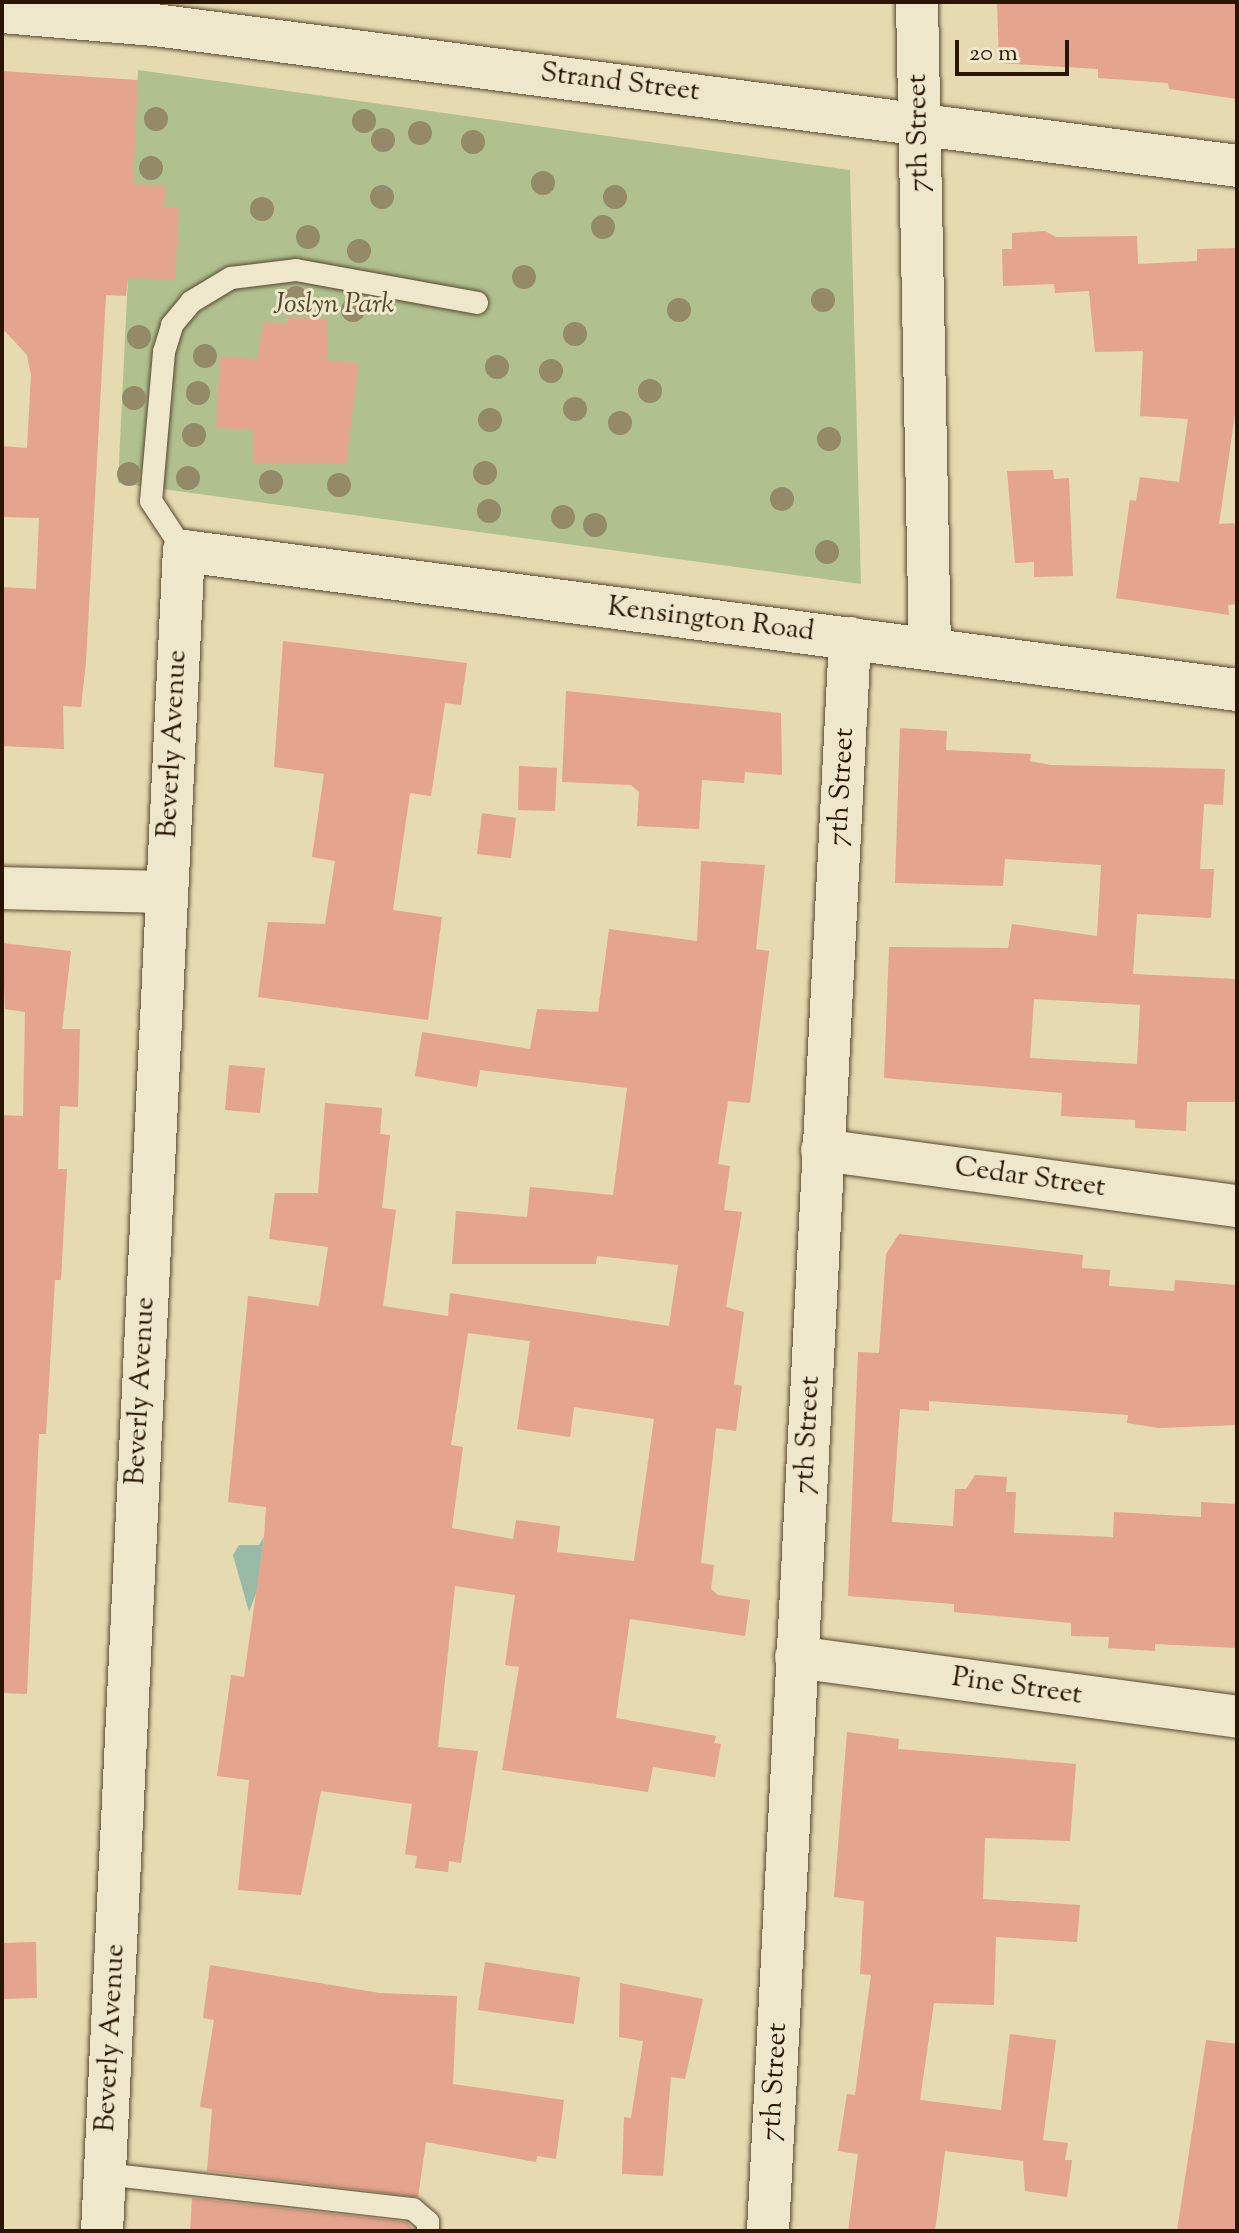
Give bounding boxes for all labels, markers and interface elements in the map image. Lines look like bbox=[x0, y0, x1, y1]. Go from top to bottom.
scale bar bbox=[959, 24, 1073, 74]
text: 20 m bbox=[969, 37, 1018, 71]
street label: Strand Street bbox=[539, 57, 701, 109]
street label: 7th Street bbox=[901, 74, 937, 192]
park label: Joslyn Park bbox=[274, 288, 394, 322]
street label: Kensington Road bbox=[606, 591, 816, 649]
street label: Beverly Avenue bbox=[151, 649, 195, 839]
street label: 7th Street bbox=[822, 727, 862, 847]
street label: Cedar Street bbox=[952, 1151, 1108, 1205]
street label: Beverly Avenue bbox=[119, 1296, 163, 1486]
street label: 7th Street bbox=[788, 1375, 828, 1495]
street label: Pine Street bbox=[950, 1661, 1084, 1713]
street label: Beverly Avenue bbox=[89, 1943, 133, 2133]
street label: 7th Street bbox=[755, 2022, 795, 2142]

